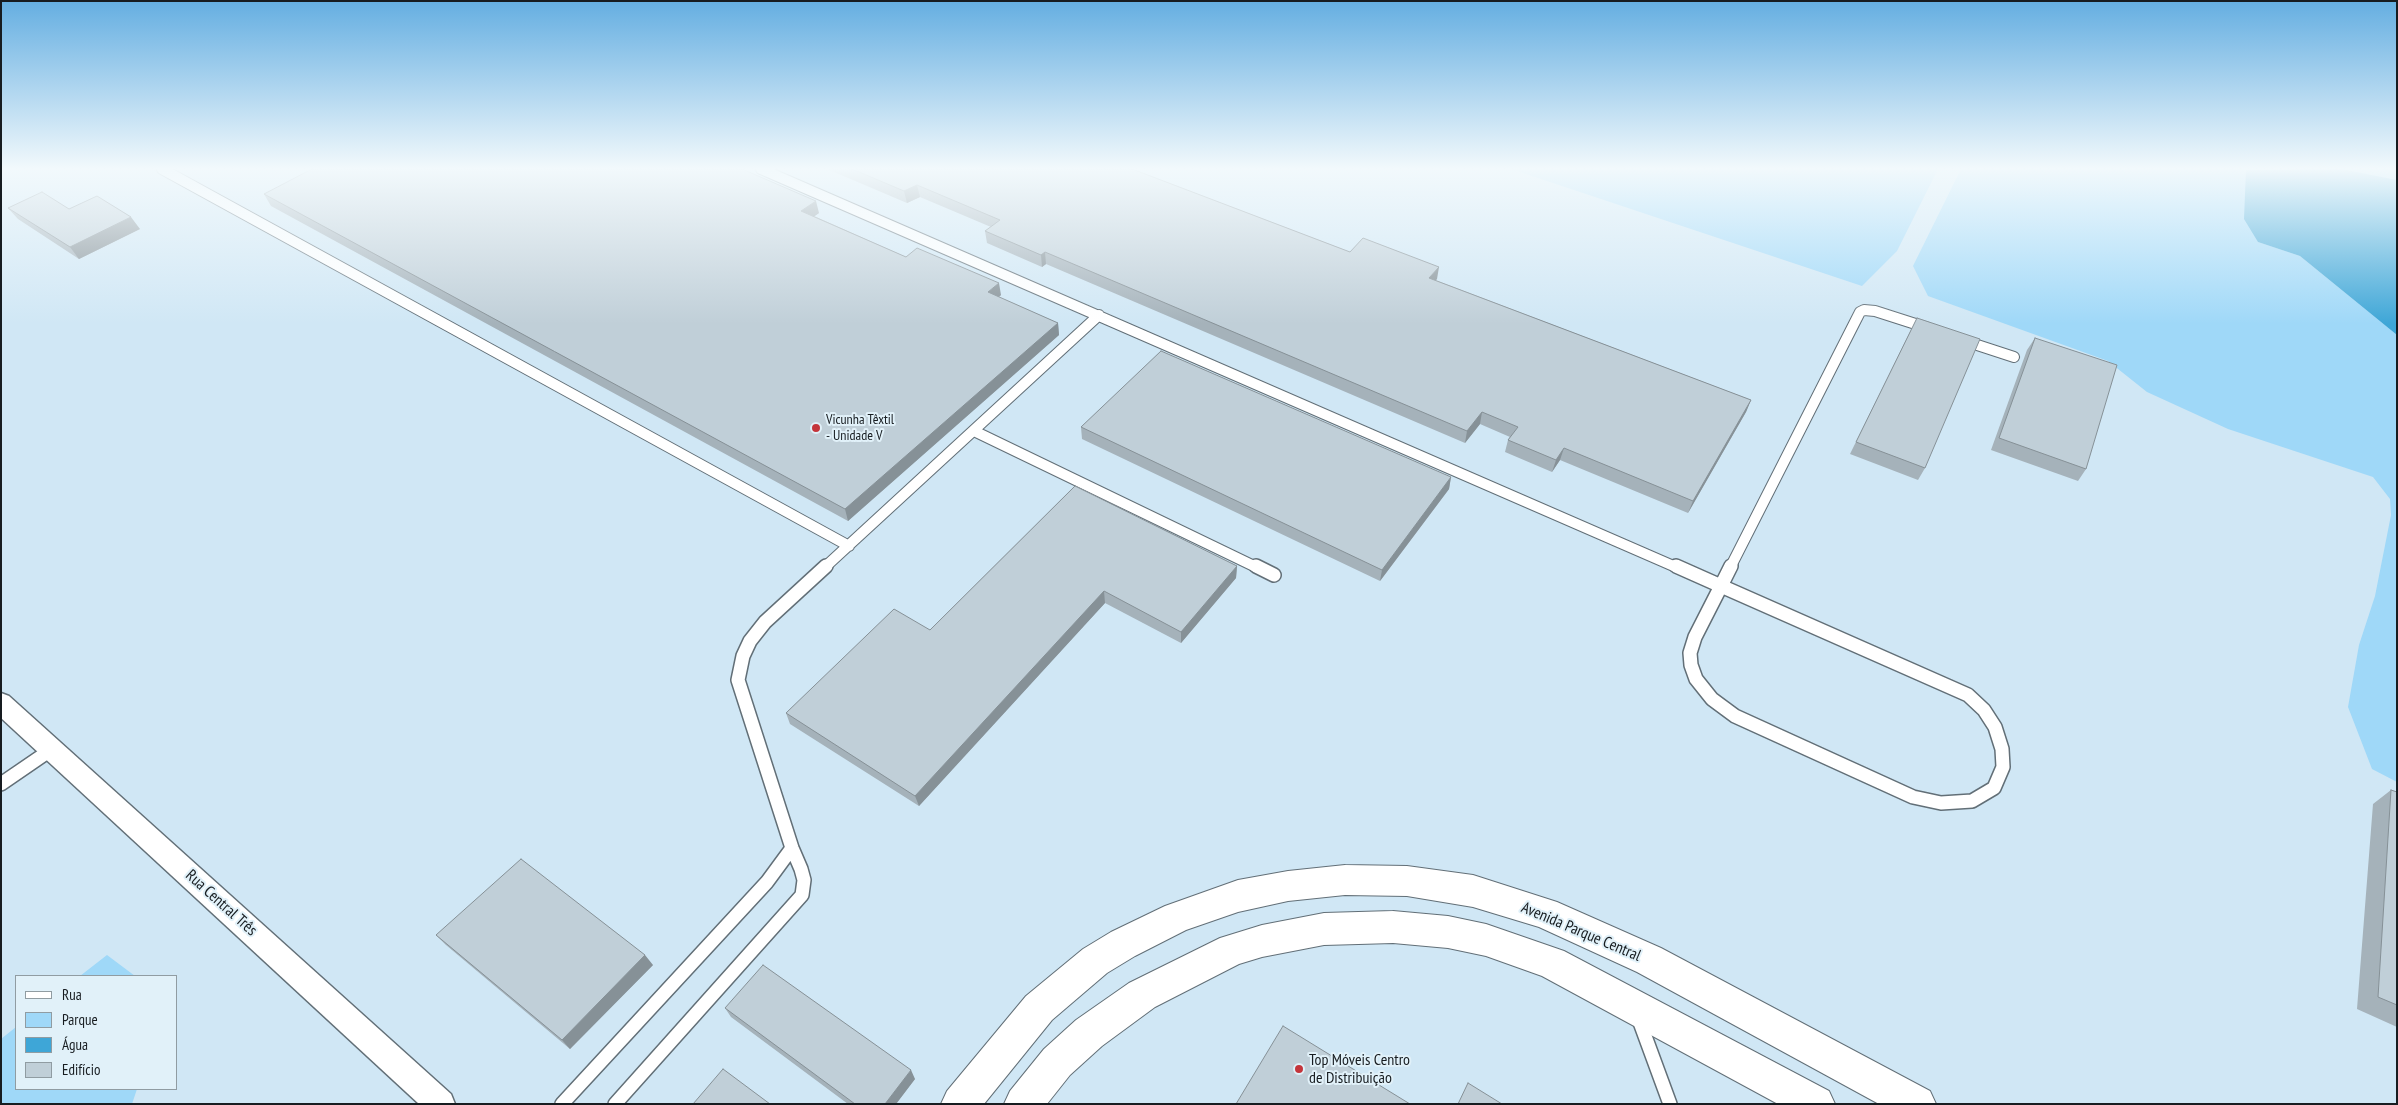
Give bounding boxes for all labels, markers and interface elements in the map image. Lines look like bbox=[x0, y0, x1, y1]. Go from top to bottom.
place label: Vicunha Têxtil - Unidade V bbox=[826, 412, 894, 444]
marker: Vicunha Têxtil - Unidade V bbox=[810, 422, 822, 434]
street label: Rua Central Três bbox=[181, 866, 261, 940]
street label: Avenida Parque Central bbox=[1518, 898, 1644, 966]
legend bbox=[15, 975, 178, 1090]
text: Rua bbox=[62, 985, 82, 1004]
text: Parque bbox=[62, 1010, 98, 1029]
text: Água bbox=[62, 1035, 88, 1054]
place label: Top Móveis Centro de Distribuição bbox=[1309, 1050, 1410, 1088]
text: Edifício bbox=[62, 1060, 100, 1079]
marker: Top Móveis Centro de Distribuição bbox=[1293, 1063, 1305, 1075]

